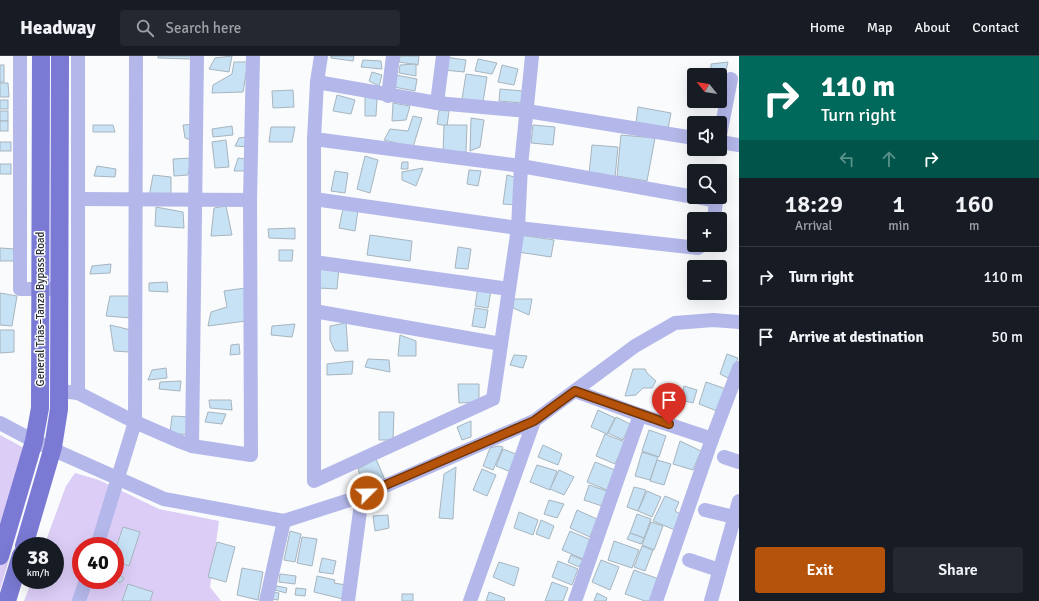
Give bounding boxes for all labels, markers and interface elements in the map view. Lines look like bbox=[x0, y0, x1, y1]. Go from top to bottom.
search box bbox=[120, 10, 400, 46]
text: Headway bbox=[20, 16, 96, 40]
icon: search bbox=[134, 17, 156, 39]
text: Search here bbox=[166, 19, 241, 37]
text: Home bbox=[810, 19, 845, 36]
text: Map bbox=[867, 19, 892, 36]
text: About bbox=[914, 19, 950, 36]
text: Contact bbox=[972, 19, 1019, 36]
north arrow bbox=[687, 68, 727, 108]
map controls bbox=[687, 68, 727, 300]
text: 110 m bbox=[821, 70, 895, 104]
icon: right bbox=[755, 72, 807, 124]
text: Turn right bbox=[821, 104, 896, 126]
button: sound bbox=[687, 116, 727, 156]
icon: left bbox=[836, 148, 858, 170]
icon: ahead bbox=[878, 148, 900, 170]
icon: right bbox=[920, 148, 942, 170]
button: search bbox=[687, 164, 727, 204]
text: 18:29 bbox=[784, 189, 843, 219]
text: 1 bbox=[892, 189, 905, 219]
text: 160 bbox=[955, 189, 994, 219]
button: + bbox=[687, 212, 727, 252]
text: Arrival bbox=[795, 218, 832, 234]
text: min bbox=[888, 218, 909, 234]
text: m bbox=[969, 218, 979, 234]
street label: General Trias–Tanza Bypass Road bbox=[34, 231, 47, 386]
button: − bbox=[687, 260, 727, 300]
icon: right bbox=[755, 266, 777, 288]
text: Turn right bbox=[789, 268, 854, 286]
text: 110 m bbox=[983, 268, 1023, 286]
icon: arrive bbox=[755, 326, 777, 348]
text: Arrive at destination bbox=[789, 328, 924, 346]
text: 50 m bbox=[992, 328, 1023, 346]
pin bbox=[652, 383, 686, 424]
icon: arrive bbox=[658, 389, 680, 411]
position arrow bbox=[346, 472, 388, 514]
speed limit sign: 40 bbox=[72, 537, 124, 589]
text: 38 bbox=[27, 545, 49, 570]
button: Exit bbox=[755, 547, 885, 593]
button: Share bbox=[893, 547, 1023, 593]
text: km/h bbox=[27, 567, 49, 579]

